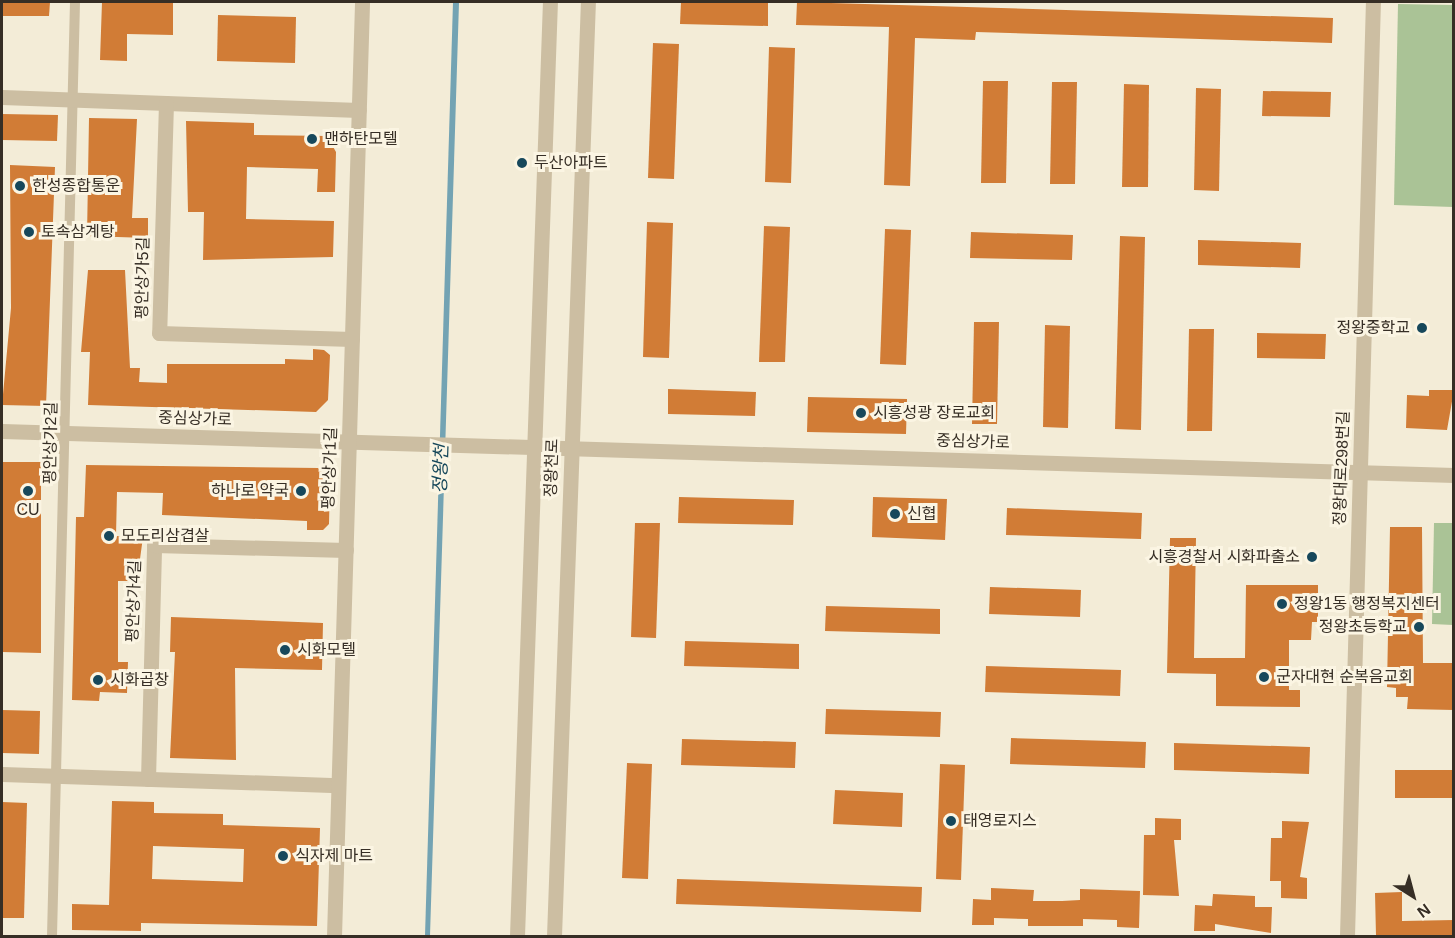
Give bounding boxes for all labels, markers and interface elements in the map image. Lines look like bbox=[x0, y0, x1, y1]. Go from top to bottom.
place label: 맨하탄모텔 bbox=[324, 129, 398, 149]
marker: 맨하탄모텔 bbox=[305, 132, 319, 146]
place label: 두산아파트 bbox=[534, 153, 608, 173]
marker: 두산아파트 bbox=[515, 156, 529, 170]
place label: 한성종합통운 bbox=[32, 176, 120, 196]
marker: 한성종합통운 bbox=[13, 179, 27, 193]
place label: 토속삼계탕 bbox=[41, 222, 115, 242]
marker: 토속삼계탕 bbox=[22, 225, 36, 239]
street label: 평안상가5길 bbox=[133, 237, 153, 319]
place label: 정왕중학교 bbox=[1336, 318, 1410, 338]
marker: 정왕중학교 bbox=[1415, 321, 1429, 335]
street label: 평안상가2길 bbox=[41, 402, 61, 484]
place label: 시흥성광 장로교회 bbox=[873, 403, 995, 423]
marker: 시흥성광 장로교회 bbox=[854, 406, 868, 420]
street label: 중심상가로 bbox=[158, 408, 232, 430]
street label: 정왕대로298번길 bbox=[1330, 410, 1354, 526]
street label: 평안상가1길 bbox=[319, 426, 341, 510]
street label: 중심상가로 bbox=[936, 431, 1010, 453]
street label: 정왕천로 bbox=[541, 438, 563, 498]
water label: 정왕천 bbox=[429, 444, 453, 494]
place label: 하나로 약국 bbox=[211, 481, 289, 501]
marker: CU bbox=[21, 484, 35, 498]
marker: 하나로 약국 bbox=[294, 484, 308, 498]
place label: CU bbox=[16, 500, 40, 520]
place label: 신협 bbox=[907, 504, 936, 524]
marker: 신협 bbox=[888, 507, 902, 521]
place label: 모도리삼겹살 bbox=[121, 526, 209, 546]
marker: 모도리삼겹살 bbox=[102, 529, 116, 543]
place label: 시흥경찰서 시화파출소 bbox=[1148, 547, 1300, 567]
marker: 시흥경찰서 시화파출소 bbox=[1305, 550, 1319, 564]
street label: 평안상가4길 bbox=[123, 559, 145, 643]
place label: 정왕1동 행정복지센터 bbox=[1294, 594, 1440, 614]
marker: 정왕1동 행정복지센터 bbox=[1275, 597, 1289, 611]
place label: 정왕초등학교 bbox=[1319, 617, 1407, 637]
marker: 정왕초등학교 bbox=[1412, 620, 1426, 634]
place label: 시화모텔 bbox=[297, 640, 356, 660]
marker: 시화모텔 bbox=[278, 643, 292, 657]
place label: 군자대현 순복음교회 bbox=[1276, 667, 1413, 687]
place label: 시화곱창 bbox=[110, 670, 169, 690]
marker: 군자대현 순복음교회 bbox=[1257, 670, 1271, 684]
marker: 시화곱창 bbox=[91, 673, 105, 687]
place label: 태영로지스 bbox=[963, 811, 1037, 831]
marker: 태영로지스 bbox=[944, 814, 958, 828]
place label: 식자제 마트 bbox=[295, 846, 373, 866]
marker: 식자제 마트 bbox=[276, 849, 290, 863]
north arrow bbox=[1383, 866, 1443, 926]
text: N bbox=[1414, 901, 1434, 921]

